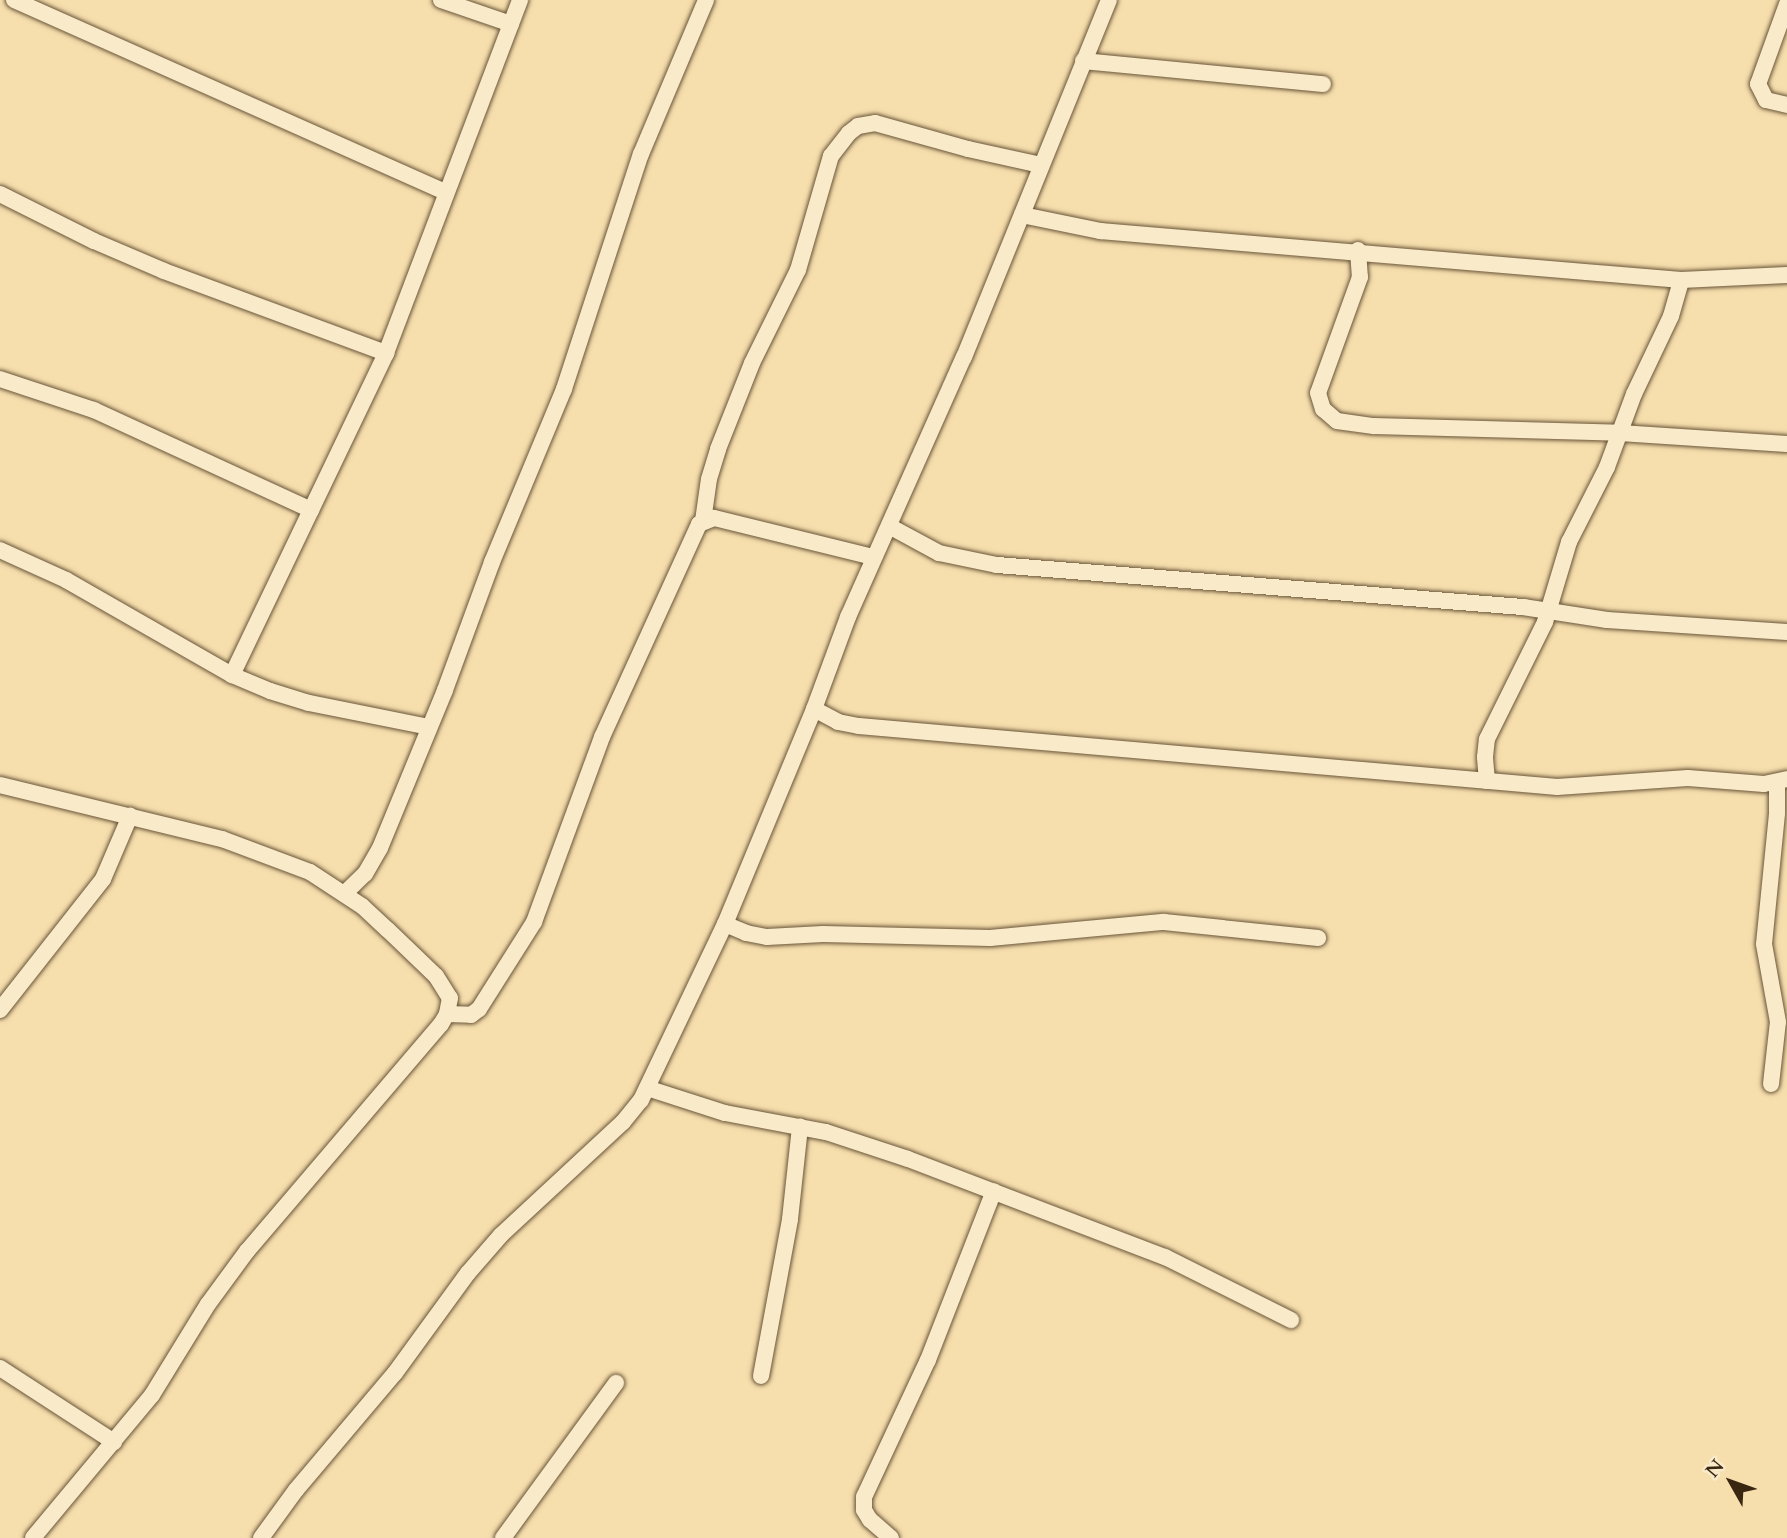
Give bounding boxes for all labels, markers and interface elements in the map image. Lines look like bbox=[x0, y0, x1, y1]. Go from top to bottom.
north arrow bbox=[1696, 1447, 1766, 1517]
text: N bbox=[1700, 1454, 1730, 1483]

